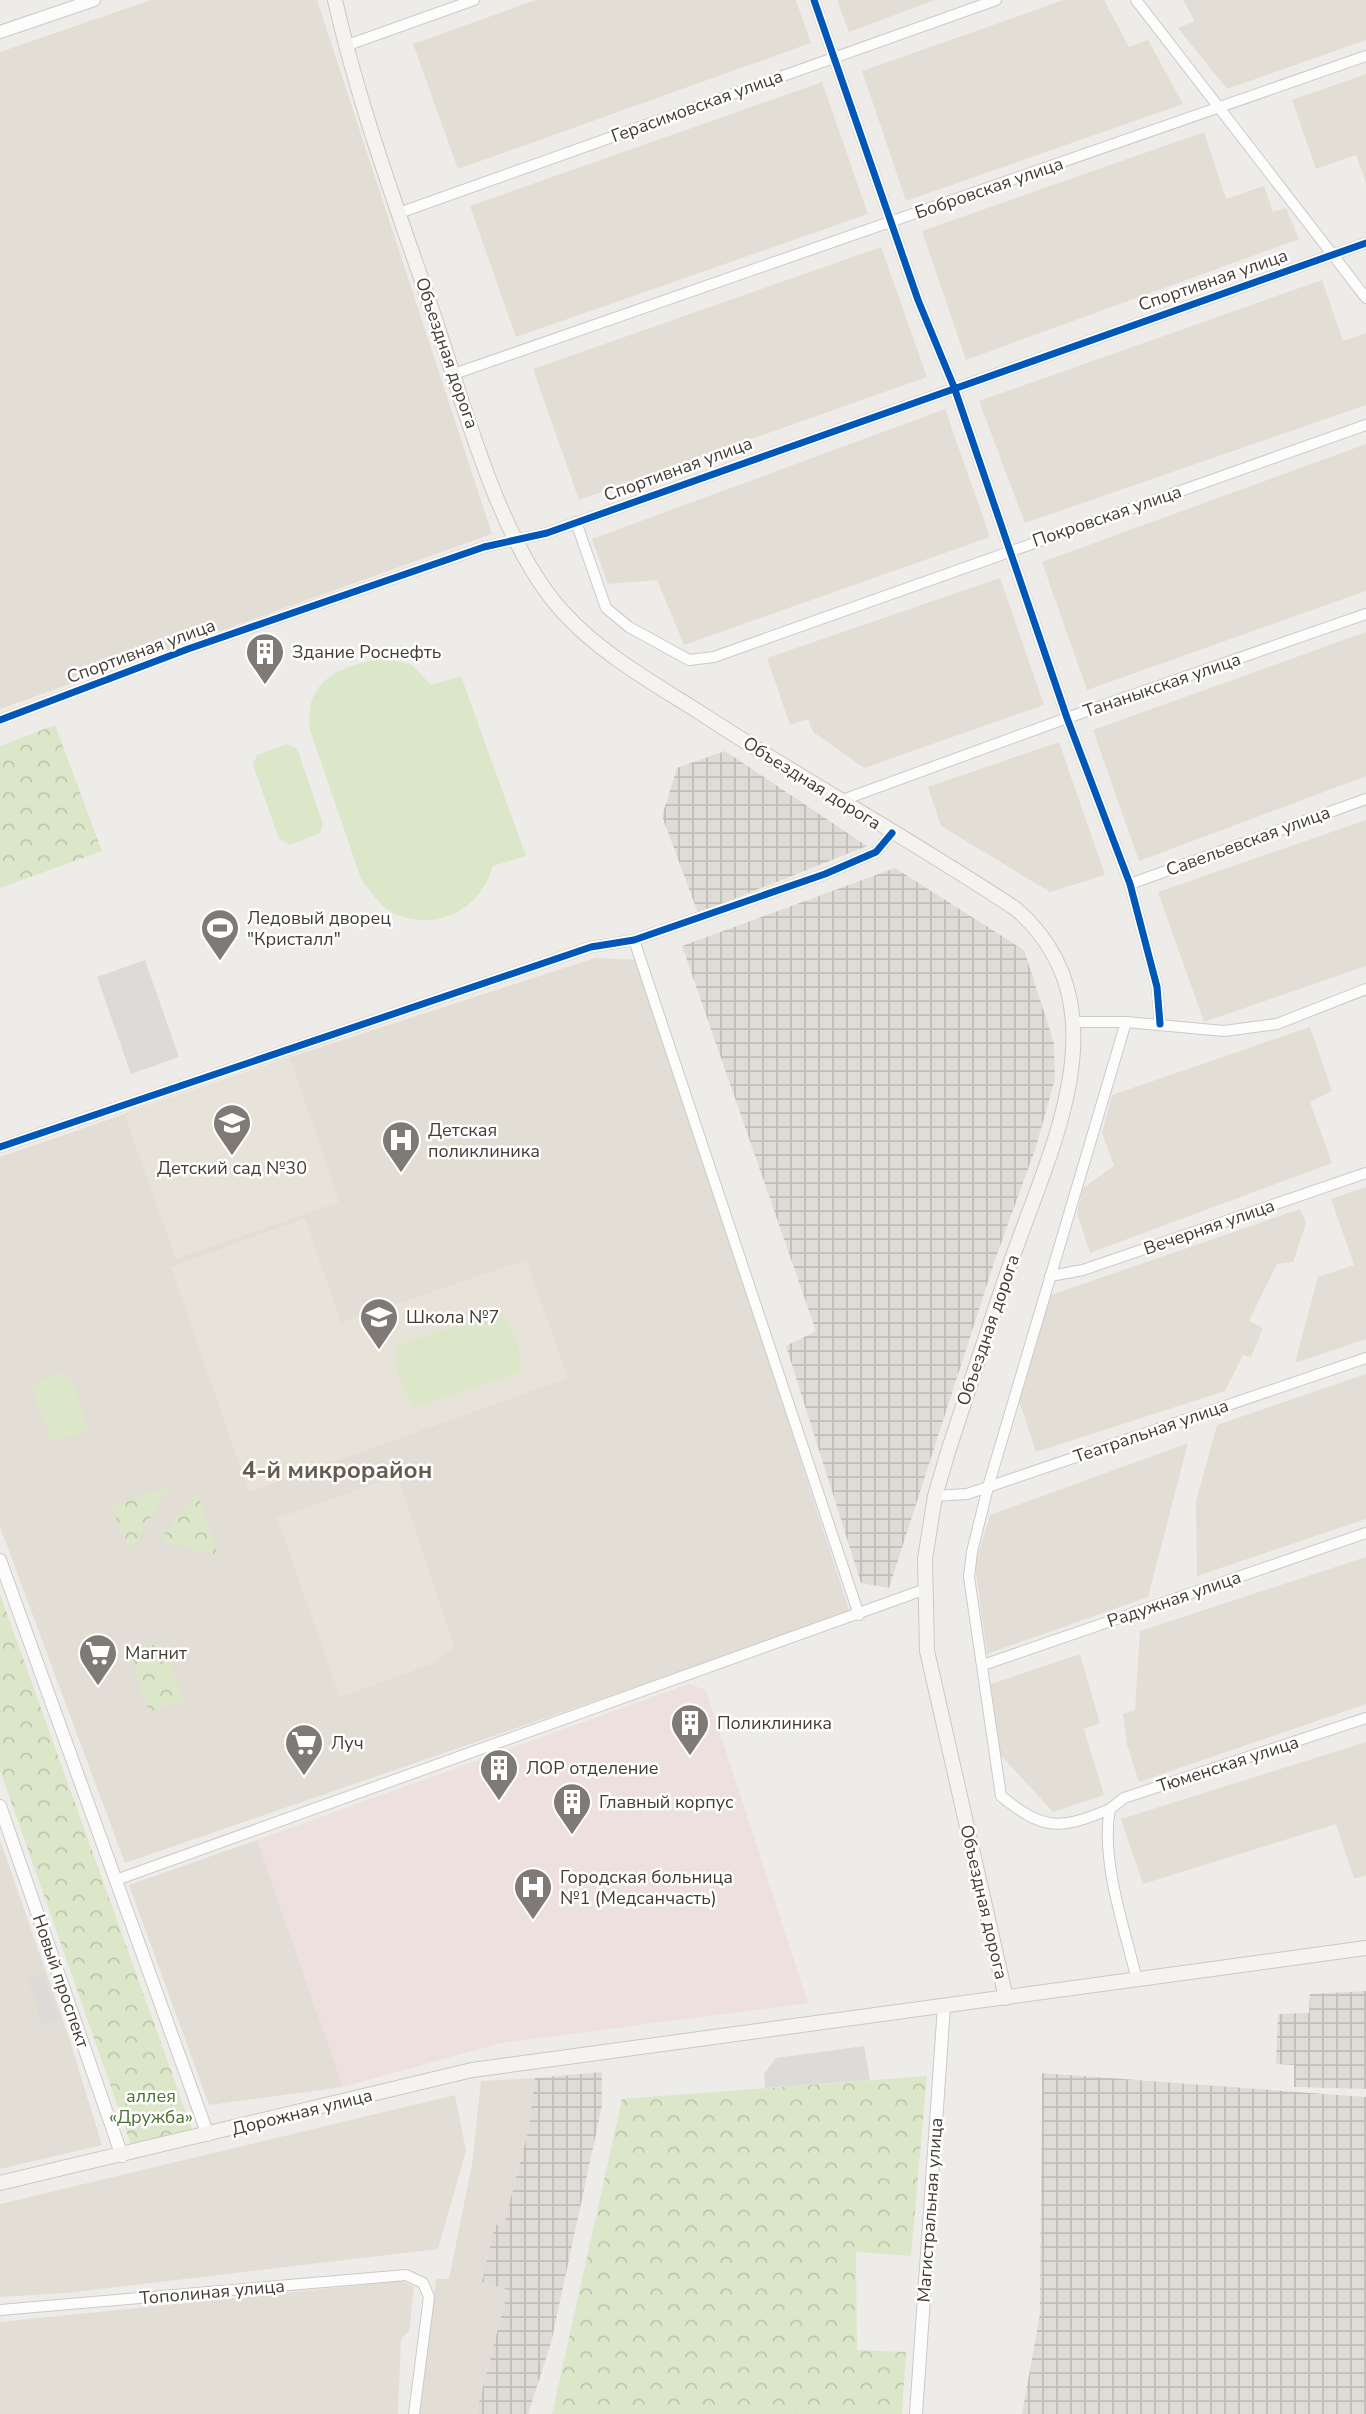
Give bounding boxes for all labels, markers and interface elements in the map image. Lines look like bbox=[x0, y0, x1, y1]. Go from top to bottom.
street label: Герасимовская улица bbox=[608, 64, 786, 148]
street label: Бобровская улица bbox=[912, 151, 1066, 225]
street label: Спортивная улица bbox=[1135, 243, 1291, 317]
street label: Объездная дорога bbox=[410, 274, 484, 432]
street label: Спортивная улица bbox=[600, 431, 756, 507]
street label: Покровская улица bbox=[1029, 479, 1185, 553]
street label: Спортивная улица bbox=[63, 613, 219, 689]
building icon: Здание Роснефть bbox=[244, 631, 286, 686]
place label: Здание Роснефть bbox=[292, 640, 441, 664]
street label: Тананыкская улица bbox=[1080, 647, 1244, 723]
street label: Объездная дорога bbox=[738, 731, 886, 835]
street label: Савельевская улица bbox=[1163, 800, 1333, 882]
place label: Ледовый дворец "Кристалл" bbox=[247, 906, 391, 951]
sports icon: Ледовый дворец "Кристалл" bbox=[199, 907, 241, 962]
school or university icon: Детский сад №30 bbox=[211, 1102, 253, 1157]
place label: Детская поликлиника bbox=[428, 1118, 540, 1163]
hospital icon: Детская поликлиника bbox=[380, 1119, 422, 1174]
place label: Детский сад №30 bbox=[157, 1156, 307, 1180]
street label: Вечерняя улица bbox=[1140, 1193, 1278, 1261]
street label: Объездная дорога bbox=[951, 1251, 1025, 1409]
school or university icon: Школа №7 bbox=[358, 1296, 400, 1351]
place label: Школа №7 bbox=[406, 1305, 499, 1329]
street label: Театральная улица bbox=[1070, 1393, 1232, 1469]
district label: 4-й микрорайон bbox=[242, 1454, 432, 1486]
street label: Радужная улица bbox=[1104, 1565, 1244, 1633]
supermarket icon: Магнит bbox=[77, 1632, 119, 1687]
place label: Магнит bbox=[125, 1641, 187, 1665]
building icon: Поликлиника bbox=[669, 1702, 711, 1757]
place label: Поликлиника bbox=[717, 1711, 832, 1735]
supermarket icon: Луч bbox=[283, 1722, 325, 1777]
street label: Тюменская улица bbox=[1154, 1730, 1302, 1798]
place label: Луч bbox=[331, 1731, 364, 1755]
building icon: ЛОР отделение bbox=[478, 1747, 520, 1802]
place label: ЛОР отделение bbox=[526, 1756, 659, 1780]
building icon: Главный корпус bbox=[551, 1781, 593, 1836]
place label: Главный корпус bbox=[599, 1790, 734, 1814]
street label: Объездная дорога bbox=[954, 1822, 1014, 1982]
place label: Городская больница №1 (Медсанчасть) bbox=[560, 1865, 733, 1910]
hospital icon: Городская больница №1 (Медсанчасть) bbox=[512, 1866, 554, 1921]
street label: Новый проспект bbox=[27, 1911, 95, 2051]
street label: Дорожная улица bbox=[229, 2083, 375, 2141]
park label: аллея «Дружба» bbox=[109, 2084, 193, 2129]
street label: Магистральная улица bbox=[912, 2117, 948, 2303]
street label: Тополиная улица bbox=[138, 2274, 286, 2310]

